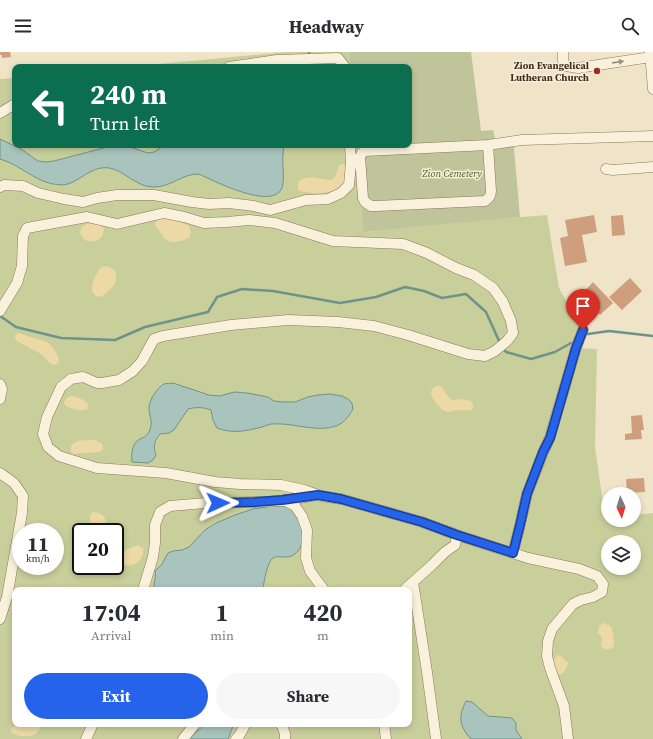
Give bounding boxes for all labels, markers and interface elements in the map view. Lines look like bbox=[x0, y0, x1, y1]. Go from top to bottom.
text: Headway bbox=[289, 14, 364, 39]
icon: menu bbox=[12, 15, 34, 37]
icon: search bbox=[619, 15, 641, 37]
place label: Zion Evangelical Lutheran Church bbox=[510, 59, 589, 84]
one-way arrow bbox=[612, 59, 624, 65]
marker: Zion Evangelical Lutheran Church bbox=[592, 66, 602, 76]
text: 240 m bbox=[90, 75, 167, 113]
icon: left bbox=[24, 80, 76, 132]
text: Turn left bbox=[90, 111, 160, 136]
park label: Zion Cemetery bbox=[421, 167, 482, 180]
pin bbox=[566, 289, 600, 330]
icon: arrive bbox=[572, 295, 594, 317]
position arrow bbox=[197, 482, 239, 524]
north arrow bbox=[601, 487, 641, 527]
map controls bbox=[601, 487, 641, 575]
speed limit sign: 20 bbox=[72, 523, 124, 575]
text: 11 bbox=[27, 530, 49, 558]
button: layers bbox=[601, 535, 641, 575]
text: km/h bbox=[26, 552, 50, 565]
text: 17:04 bbox=[82, 596, 141, 629]
text: 1 bbox=[216, 596, 229, 629]
text: 420 bbox=[303, 596, 342, 629]
text: Arrival bbox=[91, 627, 131, 644]
text: min bbox=[210, 627, 234, 644]
text: m bbox=[317, 627, 329, 644]
button: Exit bbox=[24, 673, 208, 719]
button: Share bbox=[216, 673, 400, 719]

